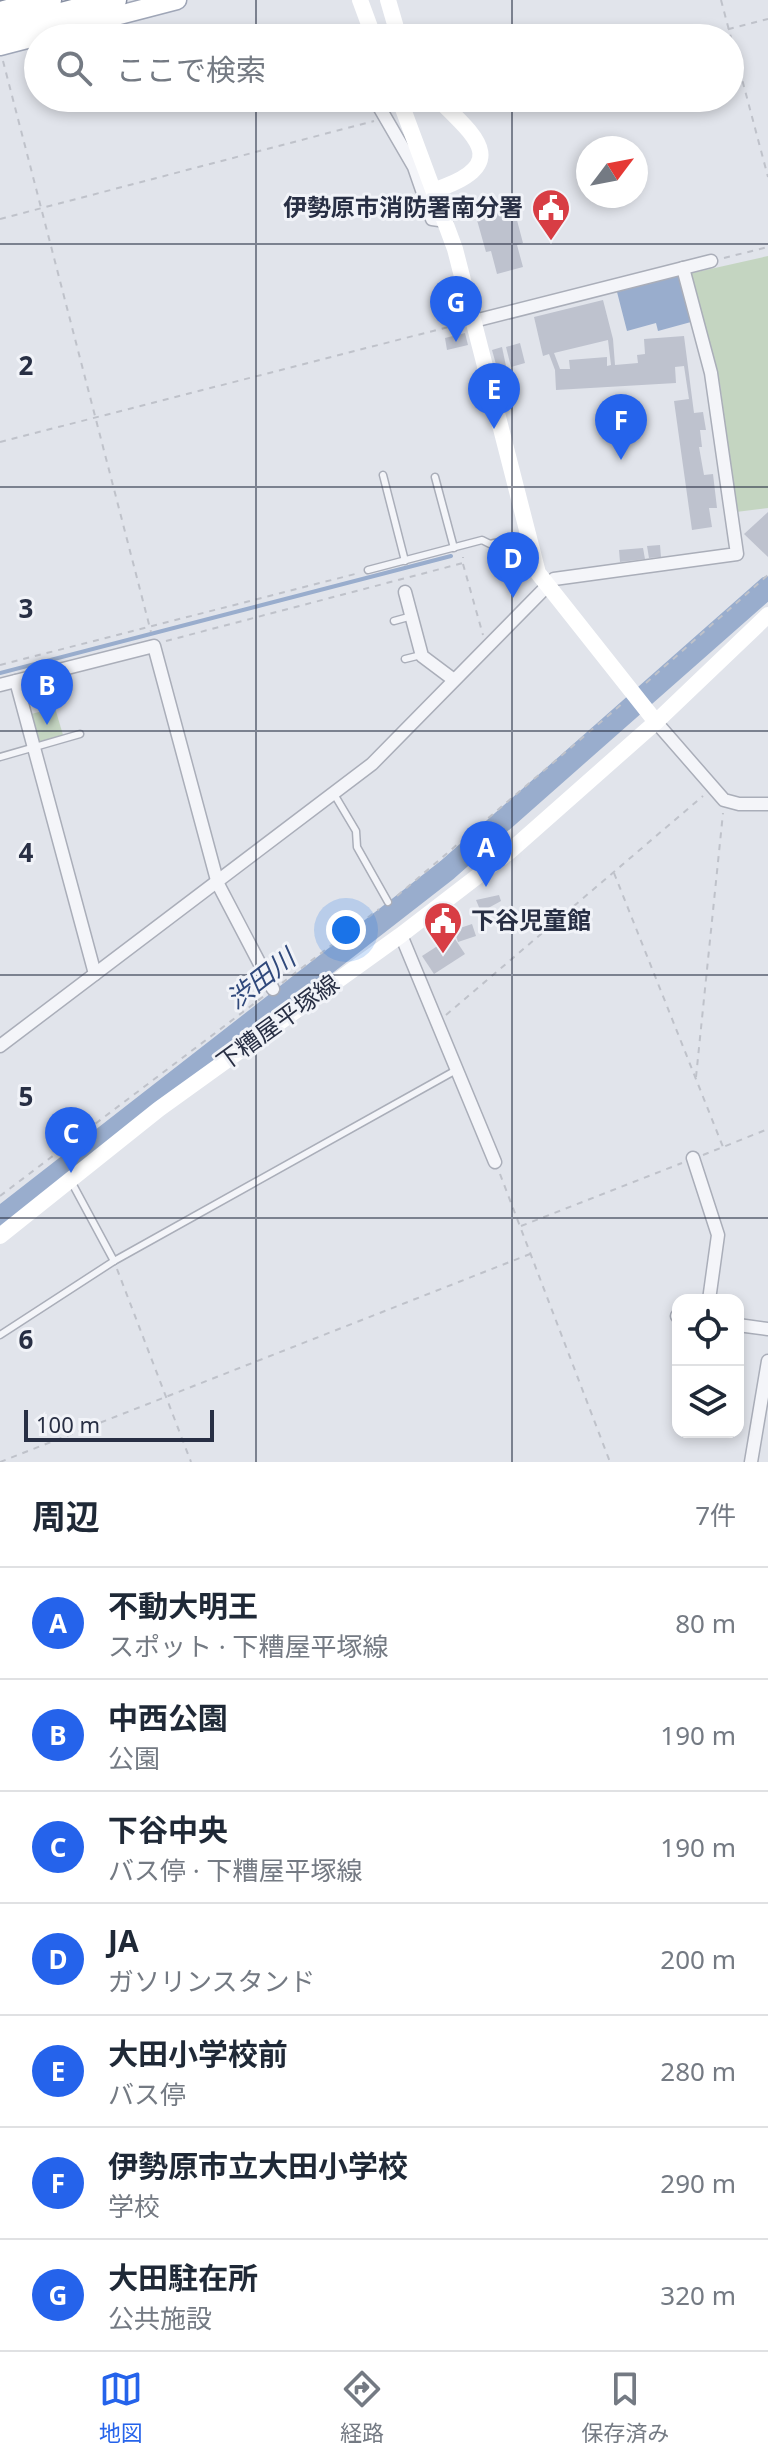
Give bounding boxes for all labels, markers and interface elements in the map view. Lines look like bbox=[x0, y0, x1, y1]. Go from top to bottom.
search box bbox=[24, 24, 744, 112]
icon: search bbox=[52, 46, 96, 90]
text: ここで検索 bbox=[116, 49, 266, 90]
north arrow bbox=[576, 136, 648, 208]
public building icon: 伊勢原市消防署南分署 bbox=[530, 187, 572, 242]
place label: 伊勢原市消防署南分署 bbox=[283, 190, 523, 223]
pin: G bbox=[430, 276, 482, 342]
text: 2 bbox=[19, 347, 34, 383]
pin: E bbox=[468, 363, 520, 429]
pin: F bbox=[595, 394, 647, 460]
pin: D bbox=[487, 532, 539, 598]
text: 3 bbox=[19, 590, 33, 626]
pin: B bbox=[21, 659, 73, 725]
pin: A bbox=[460, 821, 512, 887]
text: 4 bbox=[19, 834, 34, 870]
public building icon: 下谷児童館 bbox=[422, 900, 464, 955]
place label: 下谷児童館 bbox=[471, 903, 591, 936]
your location bbox=[326, 910, 366, 950]
water label: 渋田川 bbox=[219, 938, 305, 1016]
street label: 下糟屋平塚線 bbox=[209, 966, 345, 1077]
text: 5 bbox=[19, 1078, 33, 1114]
pin: C bbox=[45, 1107, 97, 1173]
map controls bbox=[672, 1294, 744, 1438]
button: locate bbox=[672, 1294, 744, 1366]
text: 6 bbox=[19, 1321, 34, 1357]
button: layers bbox=[672, 1366, 744, 1438]
scale bar bbox=[24, 1406, 214, 1442]
text: 100 m bbox=[36, 1409, 100, 1439]
text: 周辺 bbox=[32, 1493, 100, 1539]
text: 7件 bbox=[695, 1497, 736, 1533]
text: 不動大明王 bbox=[108, 1585, 258, 1626]
text: A bbox=[49, 1605, 67, 1641]
text: 80 m bbox=[675, 1605, 736, 1641]
text: スポット · 下糟屋平塚線 bbox=[108, 1628, 389, 1664]
text: 中西公園 bbox=[108, 1697, 228, 1738]
text: B bbox=[49, 1717, 67, 1753]
text: 190 m bbox=[660, 1717, 736, 1753]
text: 公園 bbox=[108, 1740, 160, 1776]
text: 下谷中央 bbox=[108, 1809, 228, 1850]
text: C bbox=[50, 1829, 66, 1865]
text: 190 m bbox=[660, 1829, 736, 1865]
text: バス停 · 下糟屋平塚線 bbox=[108, 1852, 363, 1888]
text: JA bbox=[108, 1920, 139, 1961]
text: D bbox=[48, 1941, 68, 1977]
text: 200 m bbox=[660, 1941, 736, 1977]
text: ガソリンスタンド bbox=[108, 1963, 315, 1999]
text: 大田小学校前 bbox=[108, 2033, 288, 2074]
text: E bbox=[51, 2053, 65, 2089]
text: 280 m bbox=[660, 2053, 736, 2089]
text: バス停 bbox=[108, 2076, 186, 2112]
text: 伊勢原市立大田小学校 bbox=[108, 2145, 408, 2186]
text: F bbox=[51, 2165, 65, 2201]
text: 290 m bbox=[660, 2165, 736, 2201]
text: 学校 bbox=[108, 2188, 160, 2224]
text: 大田駐在所 bbox=[108, 2257, 258, 2298]
text: G bbox=[49, 2277, 67, 2313]
text: 320 m bbox=[660, 2277, 736, 2313]
text: 公共施設 bbox=[108, 2300, 212, 2336]
tab: 地図 bbox=[99, 2367, 143, 2447]
tab: 経路 bbox=[340, 2367, 384, 2447]
tab: 保存済み bbox=[581, 2367, 669, 2447]

